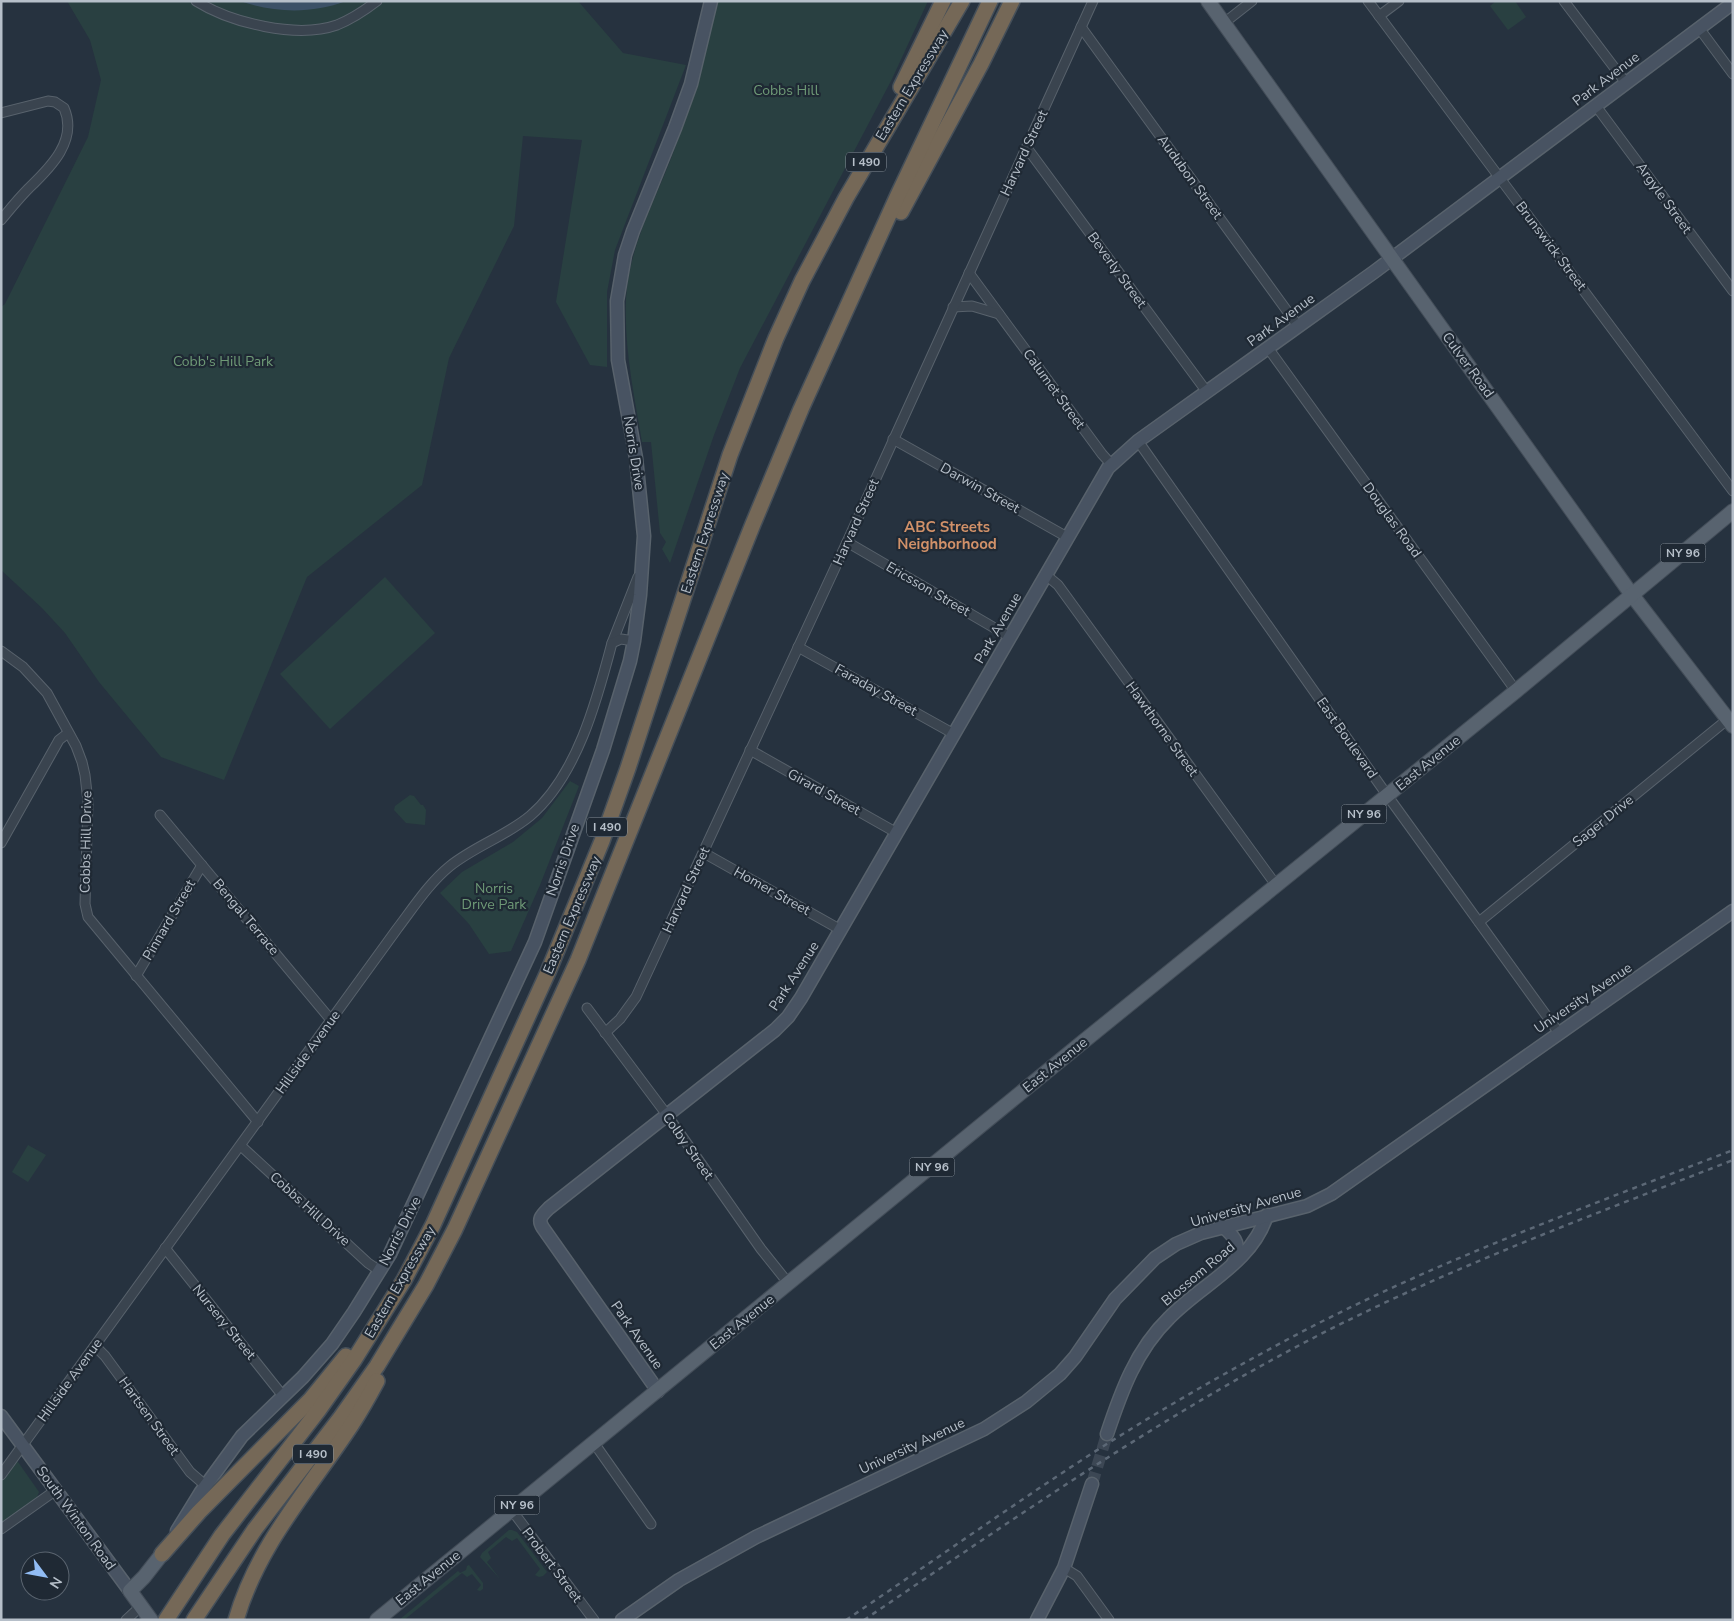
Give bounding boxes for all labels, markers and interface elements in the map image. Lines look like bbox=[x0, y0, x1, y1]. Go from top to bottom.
street label: Eastern Expressway bbox=[871, 25, 953, 144]
street label: Park Avenue bbox=[1569, 48, 1643, 110]
park label: Cobbs Hill bbox=[753, 81, 820, 100]
street label: Harvard Street bbox=[996, 107, 1052, 199]
street label: Audubon Street bbox=[1153, 131, 1227, 223]
road number: I 490 bbox=[846, 152, 886, 172]
street label: Argyle Street bbox=[1632, 158, 1696, 238]
street label: Brunswick Street bbox=[1511, 197, 1591, 295]
street label: Beverly Street bbox=[1083, 228, 1151, 312]
street label: Park Avenue bbox=[1243, 289, 1319, 351]
street label: Culver Road bbox=[1438, 328, 1498, 402]
street label: Calumet Street bbox=[1018, 345, 1090, 433]
park label: Cobb's Hill Park bbox=[173, 352, 274, 371]
street label: Norris Drive bbox=[619, 414, 649, 492]
street label: Darwin Street bbox=[937, 458, 1023, 518]
street label: Eastern Expressway bbox=[676, 469, 734, 596]
street label: Harvard Street bbox=[828, 476, 884, 568]
street label: Douglas Road bbox=[1358, 479, 1426, 561]
district label: ABC Streets Neighborhood bbox=[897, 517, 997, 554]
road number: NY 96 bbox=[1660, 544, 1706, 562]
street label: Ericsson Street bbox=[883, 557, 973, 621]
street label: Park Avenue bbox=[970, 589, 1026, 667]
street label: Faraday Street bbox=[831, 659, 921, 721]
street label: Hawthorne Street bbox=[1121, 678, 1203, 780]
street label: East Boulevard bbox=[1312, 694, 1382, 782]
street label: East Avenue bbox=[1392, 731, 1464, 795]
street label: Girard Street bbox=[784, 764, 864, 820]
street label: Sager Drive bbox=[1568, 790, 1638, 852]
street label: Cobbs Hill Drive bbox=[76, 791, 96, 893]
road number: NY 96 bbox=[1342, 804, 1386, 824]
road number: I 490 bbox=[587, 818, 627, 836]
street label: Norris Drive bbox=[542, 821, 584, 899]
street label: Harvard Street bbox=[658, 844, 714, 936]
street label: Eastern Expressway bbox=[539, 852, 606, 977]
street label: Homer Street bbox=[730, 862, 814, 920]
street label: Bengal Terrace bbox=[208, 875, 284, 959]
street label: Pinnard Street bbox=[138, 876, 200, 964]
park label: Norris Drive Park bbox=[462, 879, 527, 914]
street label: Park Avenue bbox=[764, 938, 824, 1014]
street label: University Avenue bbox=[1530, 958, 1636, 1038]
street label: Hillside Avenue bbox=[271, 1006, 345, 1098]
street label: East Avenue bbox=[1019, 1033, 1091, 1097]
street label: Colby Street bbox=[658, 1109, 718, 1183]
road number: NY 96 bbox=[910, 1158, 954, 1176]
street label: Cobbs Hill Drive bbox=[266, 1168, 354, 1250]
street label: University Avenue bbox=[1188, 1182, 1304, 1232]
street label: Norris Drive bbox=[375, 1193, 425, 1269]
street label: Eastern Expressway bbox=[360, 1222, 440, 1342]
street label: Blossom Road bbox=[1157, 1238, 1239, 1310]
street label: Nursery Street bbox=[188, 1280, 260, 1364]
street label: East Avenue bbox=[706, 1290, 778, 1354]
street label: Park Avenue bbox=[607, 1297, 667, 1373]
street label: Hillside Avenue bbox=[33, 1334, 107, 1426]
street label: Hartsen Street bbox=[114, 1373, 184, 1459]
street label: University Avenue bbox=[856, 1413, 968, 1479]
road number: I 490 bbox=[293, 1445, 333, 1464]
street label: South Winton Road bbox=[32, 1462, 120, 1574]
road number: NY 96 bbox=[494, 1496, 540, 1514]
street label: Probert Street bbox=[518, 1524, 586, 1606]
street label: East Avenue bbox=[392, 1546, 464, 1610]
north arrow bbox=[20, 1551, 70, 1601]
text: N bbox=[45, 1573, 66, 1592]

